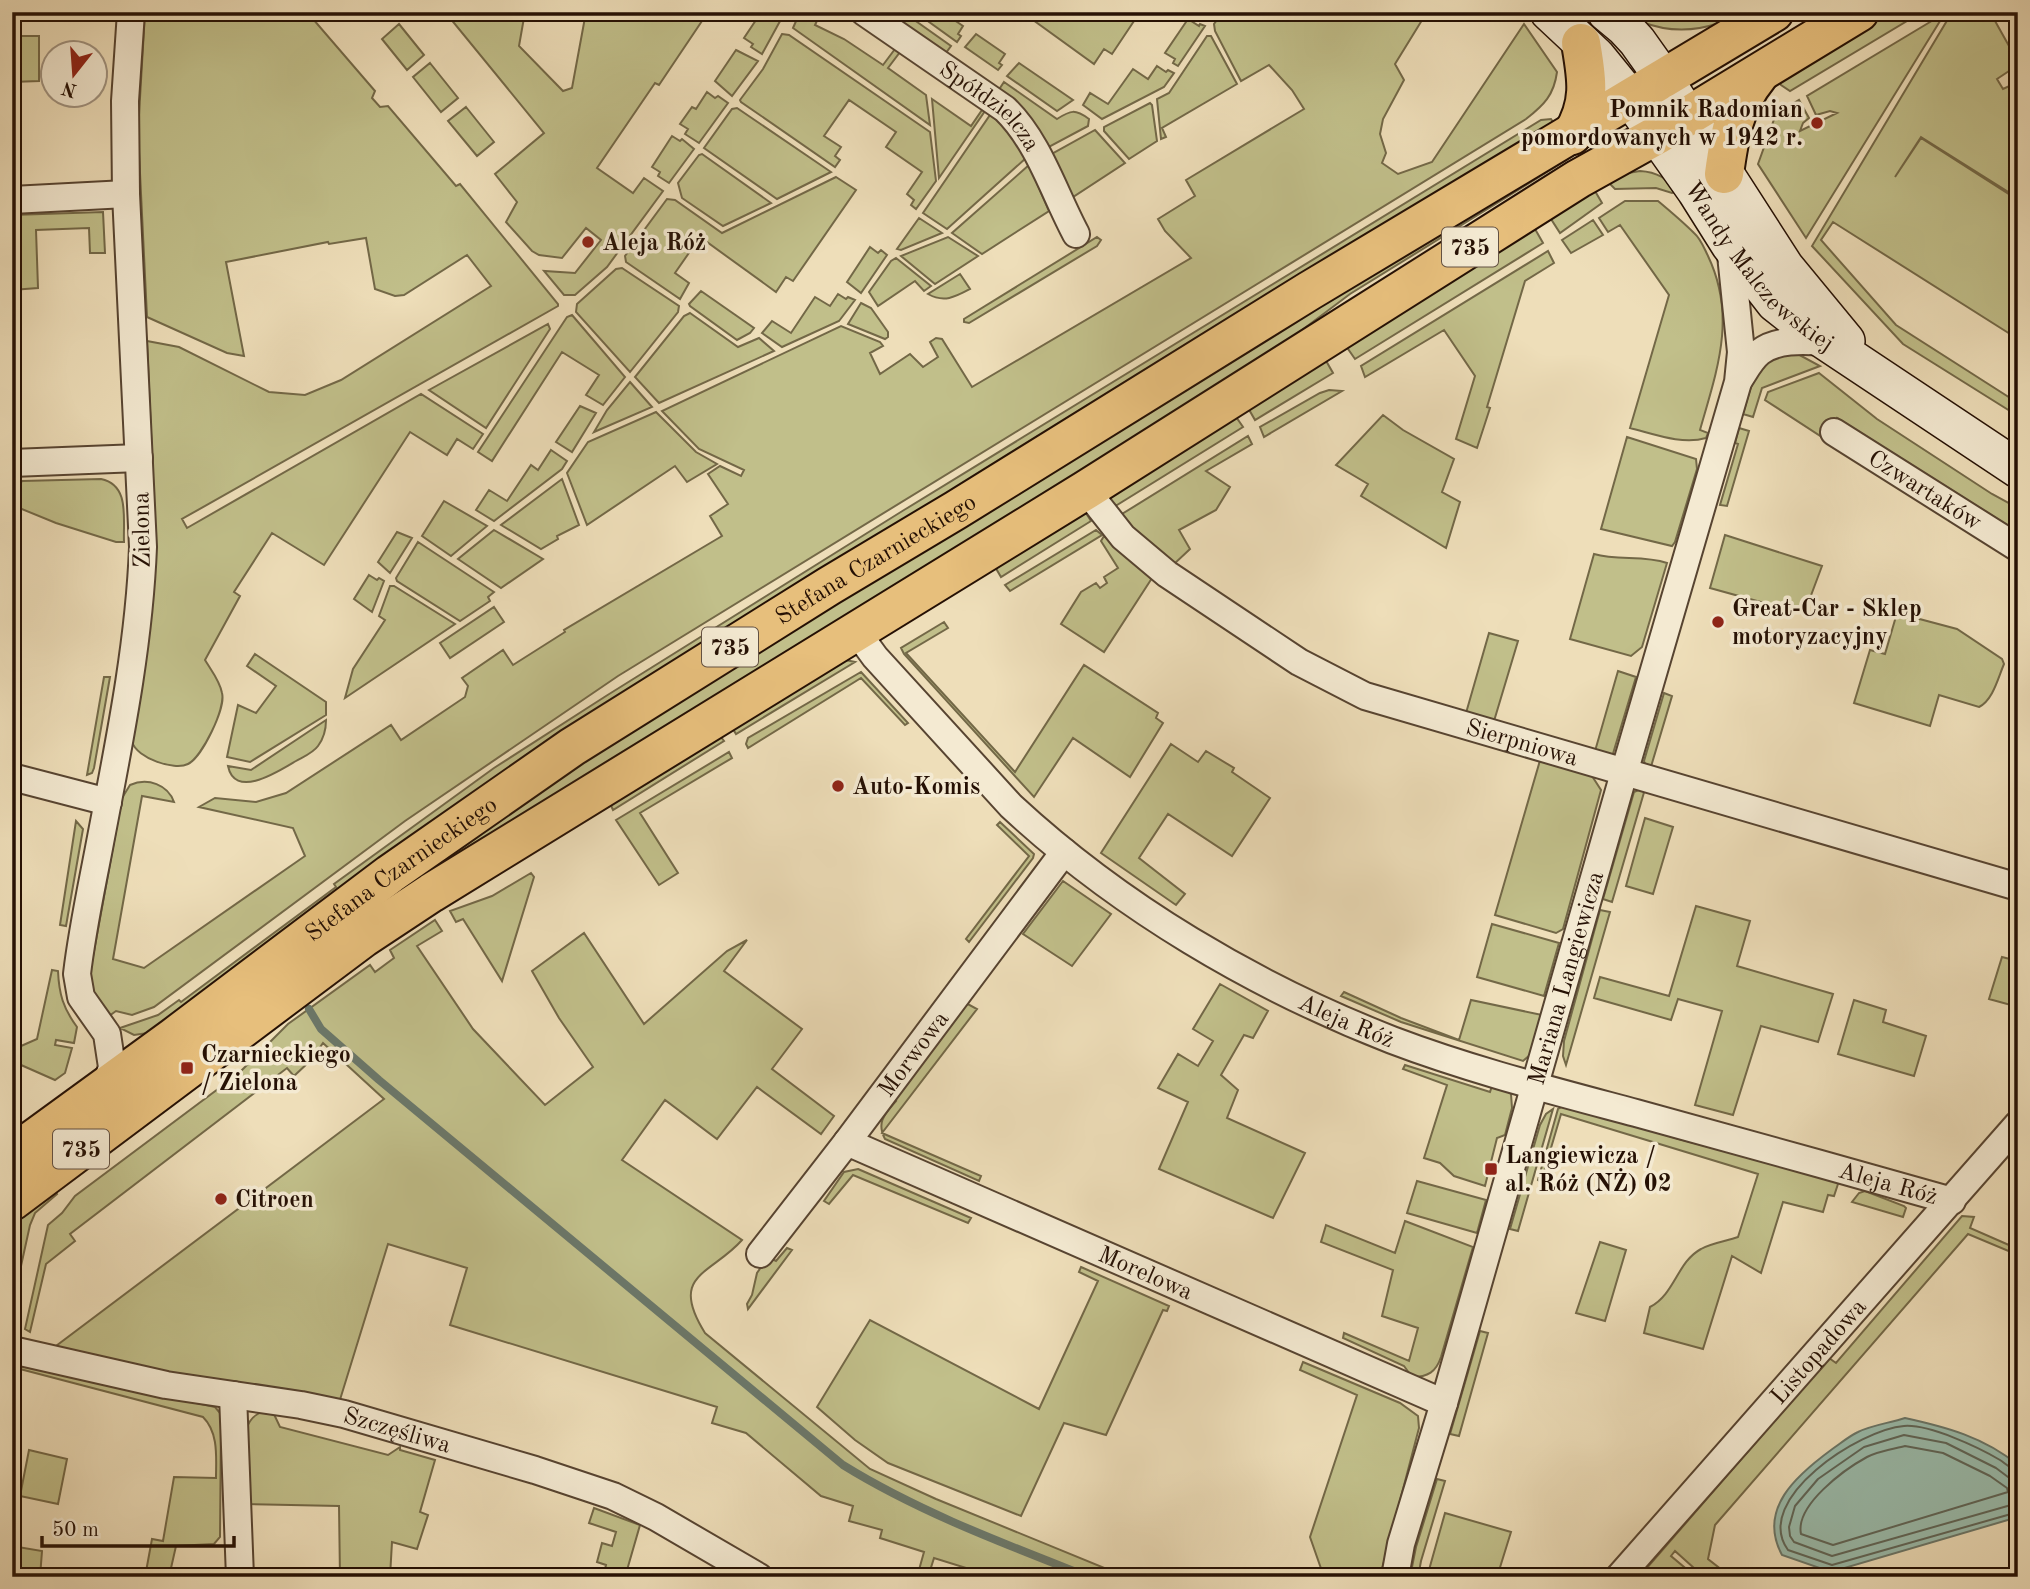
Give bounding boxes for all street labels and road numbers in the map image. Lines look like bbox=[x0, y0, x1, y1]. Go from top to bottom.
street label: Spółdzielcza bbox=[934, 58, 1043, 156]
street label: Wandy Malczewskiej bbox=[1679, 178, 1838, 357]
road number: 735 bbox=[1442, 228, 1498, 266]
street label: Czwartaków bbox=[1863, 447, 1986, 536]
street label: Zielona bbox=[130, 491, 156, 568]
street label: Stefana Czarnieckiego bbox=[772, 491, 981, 630]
road number: 735 bbox=[702, 628, 758, 666]
street label: Sierpniowa bbox=[1463, 716, 1581, 772]
street label: Stefana Czarnieckiego bbox=[302, 793, 502, 947]
street label: Mariana Langiewicza bbox=[1525, 869, 1609, 1088]
street label: Aleja Róż bbox=[1294, 991, 1397, 1054]
street label: Morwowa bbox=[875, 1007, 954, 1102]
road number: 735 bbox=[53, 1130, 109, 1168]
street label: Aleja Róż bbox=[1835, 1160, 1940, 1210]
street label: Morelowa bbox=[1094, 1243, 1196, 1306]
street label: Listopadowa bbox=[1767, 1295, 1872, 1410]
street label: Szczęśliwa bbox=[340, 1405, 453, 1459]

